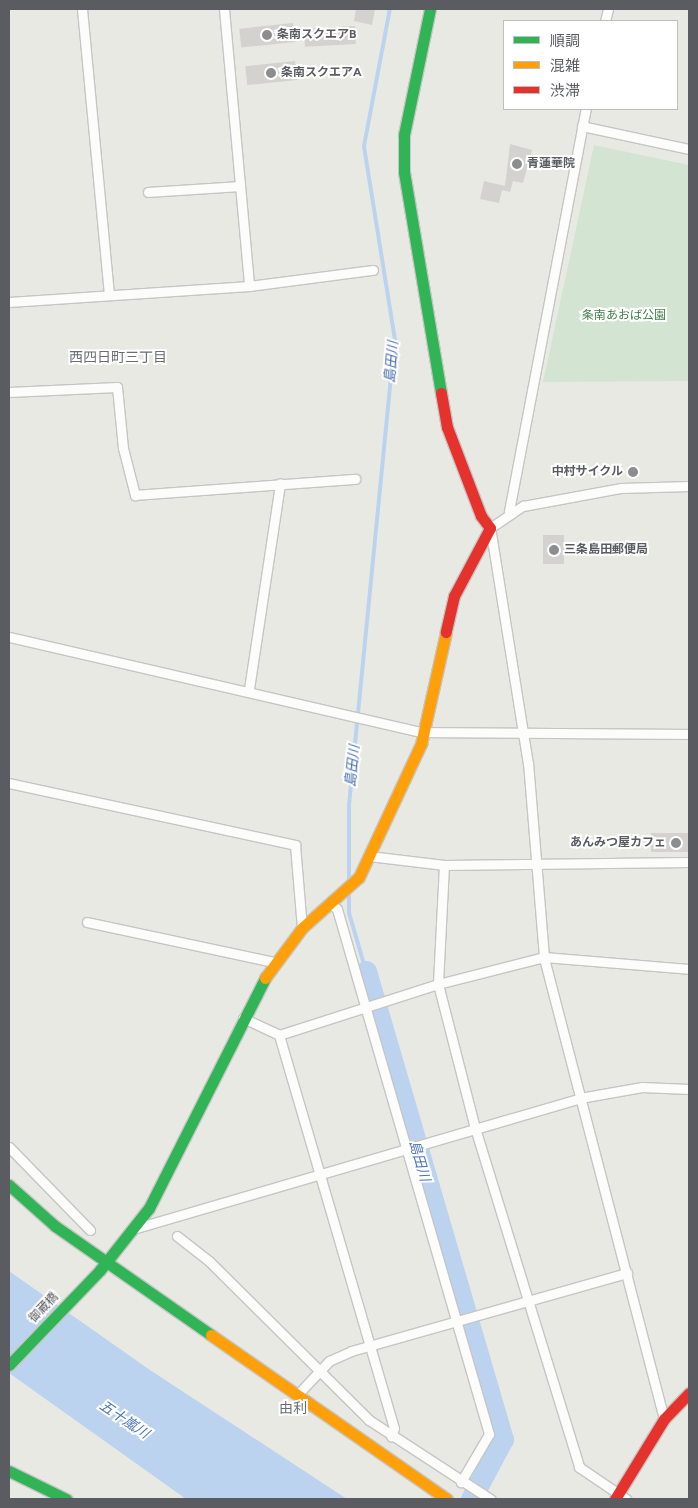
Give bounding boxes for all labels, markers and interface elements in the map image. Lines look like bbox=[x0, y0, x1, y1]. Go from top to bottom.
legend bbox=[503, 20, 678, 110]
place label: 条南スクエアB bbox=[277, 28, 356, 42]
marker: 条南スクエアB bbox=[261, 29, 273, 41]
text: 順調 bbox=[550, 32, 580, 50]
text: 混雑 bbox=[550, 57, 580, 75]
place label: 条南スクエアA bbox=[281, 66, 362, 80]
marker: 条南スクエアA bbox=[265, 67, 277, 79]
text: 渋滞 bbox=[550, 82, 580, 100]
place label: 青蓮華院 bbox=[527, 157, 575, 171]
marker: 青蓮華院 bbox=[511, 158, 523, 170]
park label: 条南あおば公園 bbox=[582, 309, 666, 323]
water label: 島田川 bbox=[382, 340, 402, 384]
district label: 西四日町三丁目 bbox=[69, 350, 167, 366]
place label: 中村サイクル bbox=[551, 465, 623, 479]
marker: 中村サイクル bbox=[627, 466, 639, 478]
place label: 三条島田郵便局 bbox=[564, 543, 648, 557]
marker: 三条島田郵便局 bbox=[548, 544, 560, 556]
water label: 島田川 bbox=[342, 744, 364, 788]
place label: あんみつ屋カフェ bbox=[570, 836, 666, 850]
marker: あんみつ屋カフェ bbox=[670, 837, 682, 849]
water label: 島田川 bbox=[405, 1138, 433, 1184]
street label: 御蔵橋 bbox=[26, 1290, 62, 1326]
water label: 五十嵐川 bbox=[96, 1397, 152, 1443]
district label: 由利 bbox=[279, 1401, 307, 1417]

